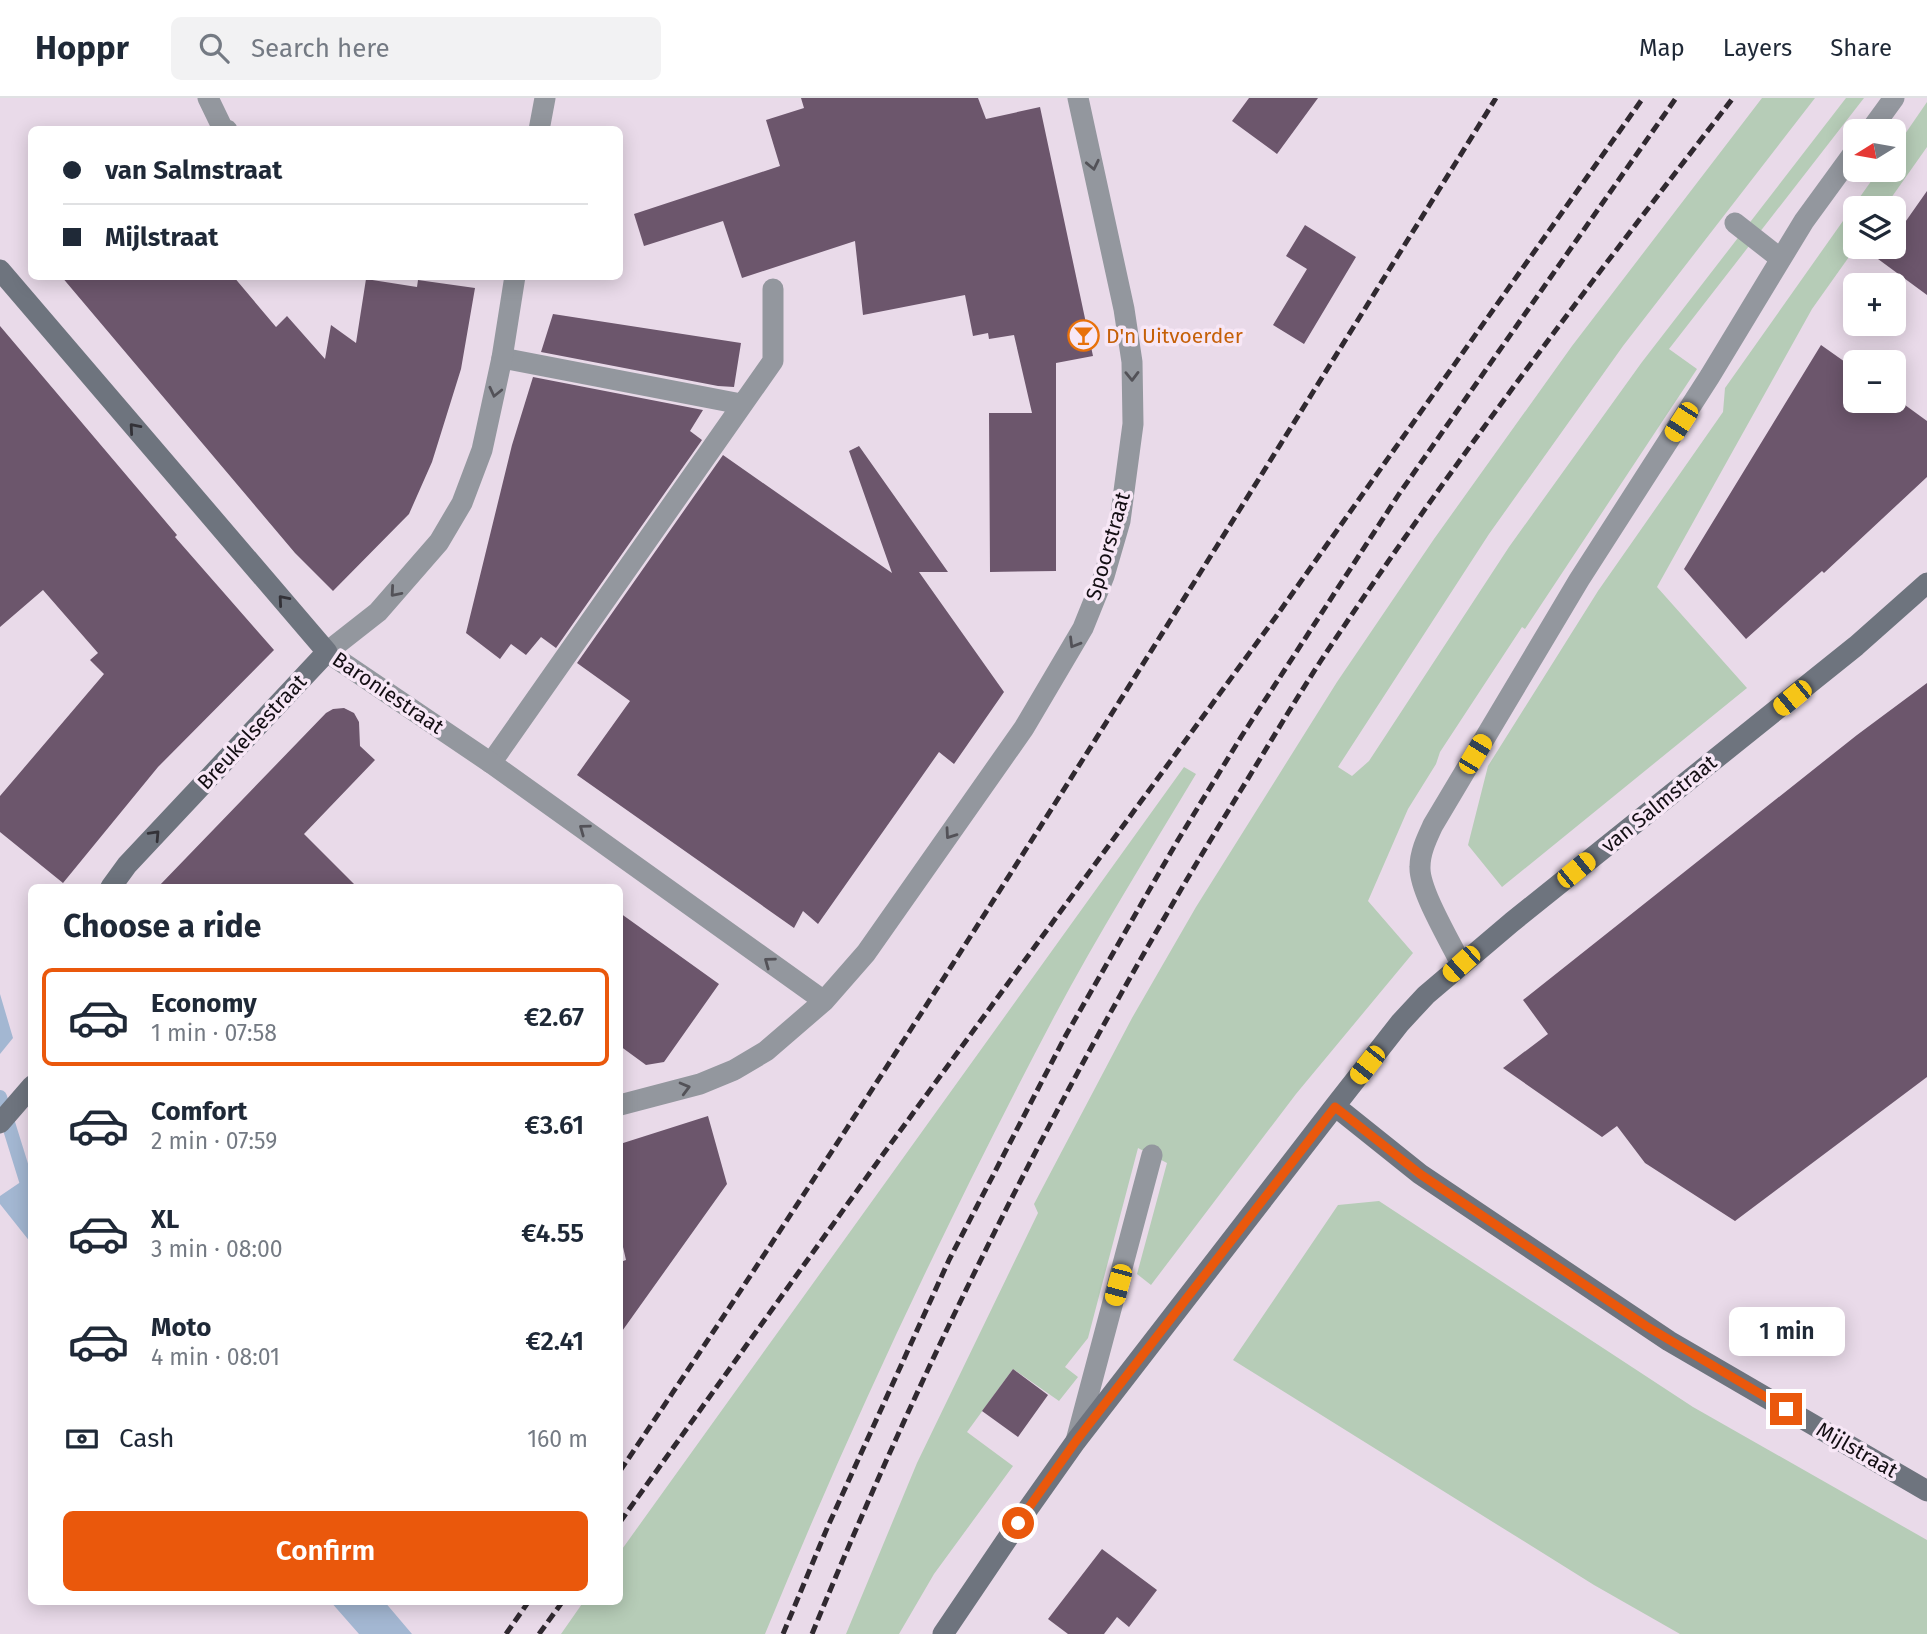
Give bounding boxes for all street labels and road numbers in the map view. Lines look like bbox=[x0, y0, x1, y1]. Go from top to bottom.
street label: Spoorstraat bbox=[1080, 489, 1136, 603]
street label: Baroniestraat bbox=[327, 646, 449, 740]
street label: Breukelsestraat bbox=[192, 669, 312, 795]
street label: van Salmstraat bbox=[1596, 749, 1722, 859]
street label: Mijlstraat bbox=[1812, 1416, 1903, 1484]

